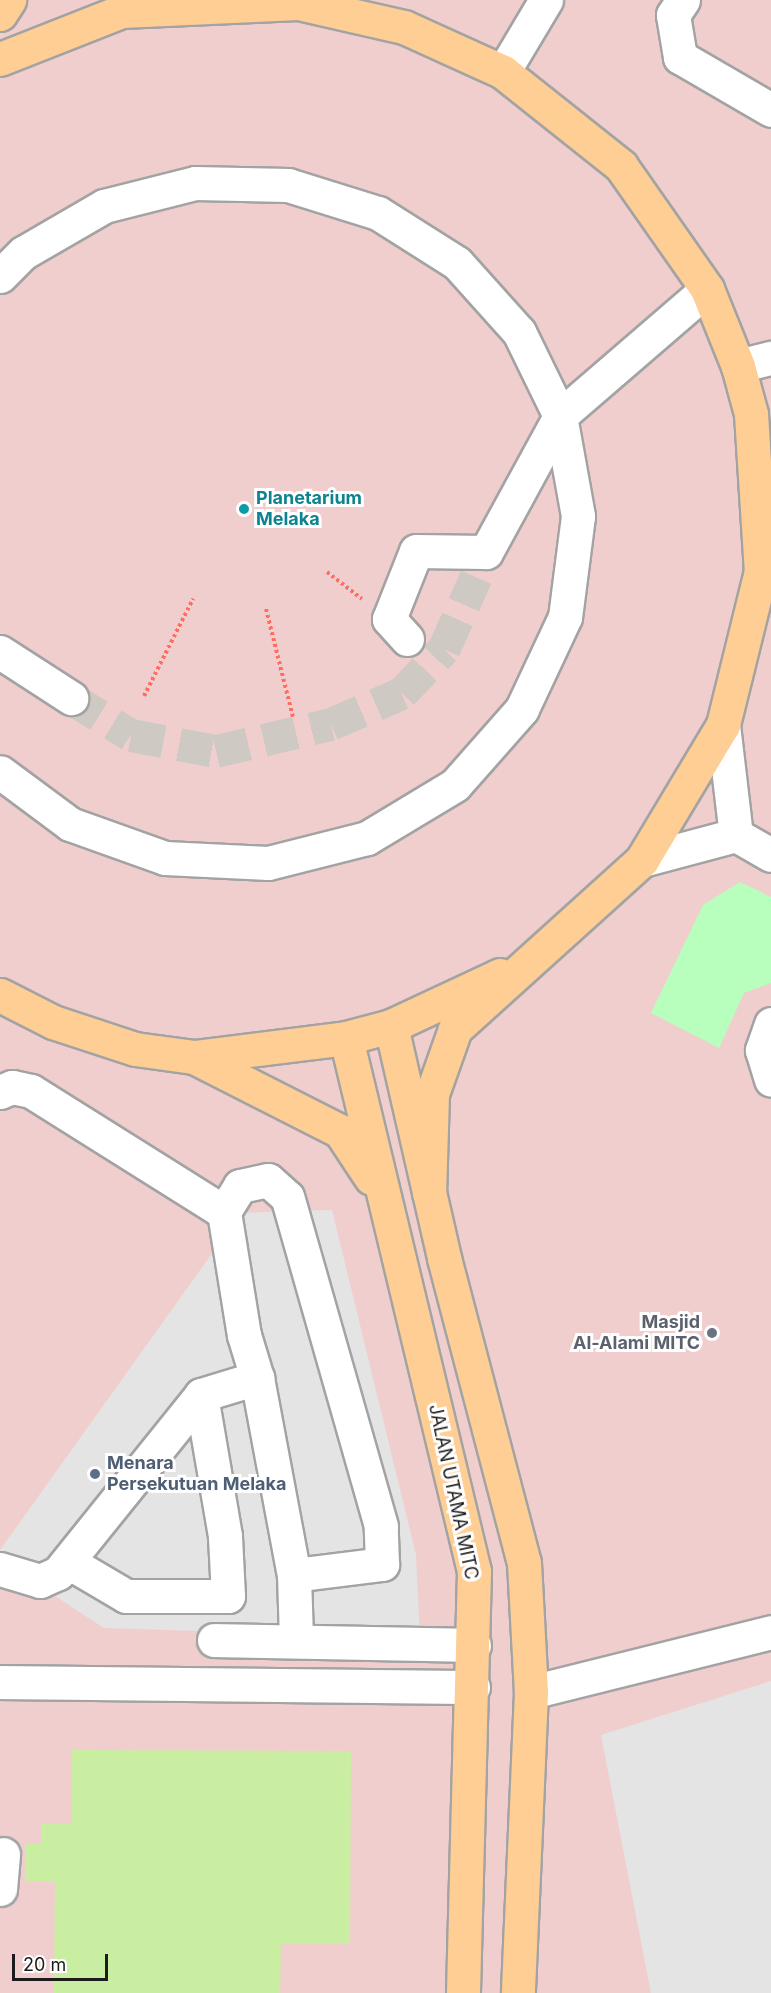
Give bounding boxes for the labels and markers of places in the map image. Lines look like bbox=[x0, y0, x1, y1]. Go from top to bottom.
place label: Planetarium Melaka bbox=[256, 488, 362, 530]
marker: Planetarium Melaka bbox=[237, 502, 251, 516]
place label: Masjid Al-Alami MITC bbox=[573, 1312, 700, 1354]
marker: Masjid Al-Alami MITC bbox=[705, 1326, 719, 1340]
place label: Menara Persekutuan Melaka bbox=[107, 1453, 286, 1496]
marker: Menara Persekutuan Melaka bbox=[88, 1467, 102, 1481]

